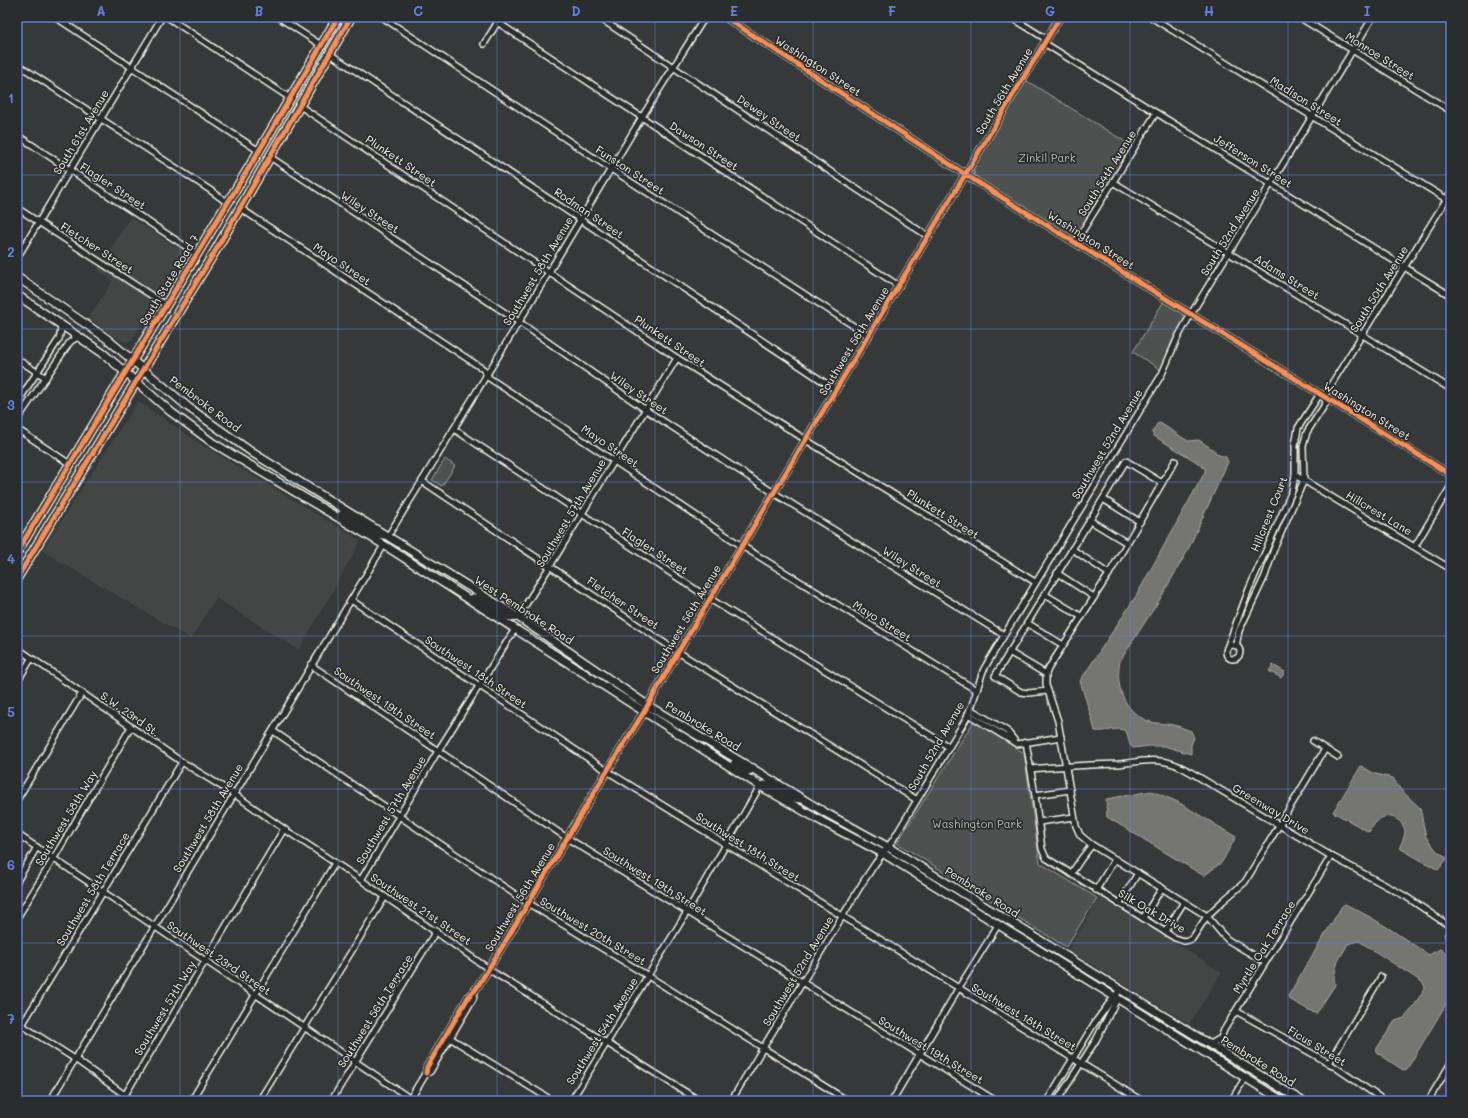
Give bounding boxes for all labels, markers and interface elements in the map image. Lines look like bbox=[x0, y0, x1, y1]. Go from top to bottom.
text: A bbox=[96, 2, 106, 19]
text: B bbox=[255, 2, 264, 19]
text: C bbox=[413, 2, 423, 19]
text: D bbox=[571, 2, 581, 19]
text: E bbox=[730, 2, 738, 19]
text: F bbox=[888, 2, 896, 19]
text: G bbox=[1045, 2, 1055, 19]
text: H bbox=[1204, 2, 1214, 19]
text: I bbox=[1364, 2, 1371, 19]
street label: Monroe Street bbox=[1343, 28, 1418, 83]
street label: Washington Street bbox=[772, 32, 864, 99]
street label: South 56th Avenue bbox=[972, 44, 1036, 137]
street label: Madison Street bbox=[1267, 72, 1345, 129]
street label: South 61st Avenue bbox=[49, 86, 112, 177]
text: 1 bbox=[8, 89, 14, 106]
street label: Dewey Street bbox=[734, 91, 804, 145]
street label: Dawson Street bbox=[667, 118, 742, 174]
street label: South 54th Avenue bbox=[1074, 127, 1139, 219]
street label: Jefferson Street bbox=[1211, 130, 1296, 191]
street label: Plunkett Street bbox=[363, 131, 440, 190]
street label: Funston Street bbox=[593, 142, 668, 198]
park label: Zinkil Park bbox=[1018, 150, 1076, 165]
street label: Flagler Street bbox=[77, 159, 149, 213]
street label: Rodman Street bbox=[552, 184, 627, 241]
street label: South 52nd Avenue bbox=[1197, 185, 1263, 278]
street label: Wiley Street bbox=[338, 187, 403, 236]
street label: Washington Street bbox=[1045, 207, 1138, 272]
street label: Southwest 58th Avenue bbox=[499, 213, 576, 328]
street label: Fletcher Street bbox=[58, 218, 137, 277]
street label: South State Road 7 bbox=[136, 232, 202, 328]
street label: Mayo Street bbox=[311, 239, 374, 288]
text: 2 bbox=[7, 243, 15, 260]
street label: South 50th Avenue bbox=[1346, 243, 1411, 335]
street label: Adams Street bbox=[1252, 251, 1323, 303]
street label: Southwest 56th Avenue bbox=[815, 283, 892, 398]
street label: Plunkett Street bbox=[632, 311, 709, 370]
street label: Wiley Street bbox=[607, 368, 671, 418]
street label: Pembroke Road bbox=[167, 372, 244, 435]
street label: Washington Street bbox=[1321, 378, 1414, 443]
street label: Southwest 52nd Avenue bbox=[1068, 386, 1146, 502]
text: 3 bbox=[7, 396, 15, 413]
street label: Mayo Street bbox=[579, 421, 642, 470]
street label: Southwest 57th Avenue bbox=[532, 456, 609, 570]
street label: Hillcrest Court bbox=[1247, 474, 1291, 554]
street label: Plunkett Street bbox=[904, 485, 982, 542]
street label: Hillcrest Lane bbox=[1343, 487, 1415, 538]
street label: Flagler Street bbox=[619, 524, 691, 578]
street label: Wiley Street bbox=[880, 542, 945, 591]
text: 4 bbox=[7, 550, 15, 567]
street label: Southwest 56th Avenue bbox=[647, 561, 724, 676]
street label: West Pembroke Road bbox=[472, 572, 577, 647]
street label: Fletcher Street bbox=[584, 573, 662, 632]
street label: Mayo Street bbox=[850, 597, 915, 645]
street label: Southwest 18th Street bbox=[422, 632, 530, 711]
street label: Southwest 19th Street bbox=[331, 663, 439, 742]
street label: S.W. 23rd St. bbox=[98, 688, 163, 739]
street label: Pembroke Road bbox=[663, 697, 744, 754]
street label: South 52nd Avenue bbox=[904, 698, 967, 793]
text: 5 bbox=[7, 703, 15, 720]
street label: Southwest 57th Avenue bbox=[352, 753, 429, 867]
street label: Southwest 58th Avenue bbox=[169, 760, 246, 875]
street label: Southwest 58th Way bbox=[31, 767, 100, 868]
street label: Greenway Drive bbox=[1230, 780, 1313, 838]
street label: Southwest 18th Street bbox=[693, 808, 803, 885]
park label: Washington Park bbox=[932, 816, 1022, 831]
street label: Southwest 58th Terrace bbox=[53, 829, 133, 949]
street label: Southwest 56th Avenue bbox=[481, 839, 558, 954]
street label: Southwest 19th Street bbox=[600, 842, 710, 919]
text: 6 bbox=[7, 856, 15, 873]
street label: Pembroke Road bbox=[942, 863, 1022, 920]
street label: Southwest 21st Street bbox=[368, 869, 475, 948]
street label: Silk Oak Drive bbox=[1116, 885, 1189, 936]
street label: Southwest 20th Street bbox=[537, 893, 649, 968]
street label: Myrtle Oak Terrace bbox=[1229, 897, 1298, 996]
street label: Southwest 52nd Avenue bbox=[759, 913, 837, 1029]
street label: Southwest 23rd Street bbox=[164, 917, 274, 998]
street label: Southwest 56th Terrace bbox=[334, 951, 416, 1070]
street label: Southwest 57th Way bbox=[130, 957, 199, 1058]
street label: Southwest 54th Avenue bbox=[562, 974, 641, 1087]
street label: Southwest 18th Street bbox=[969, 979, 1080, 1054]
text: 7 bbox=[7, 1010, 15, 1027]
street label: Southwest 19th Street bbox=[876, 1012, 987, 1087]
street label: Ficus Street bbox=[1285, 1022, 1349, 1069]
street label: Pembroke Road bbox=[1218, 1032, 1298, 1089]

